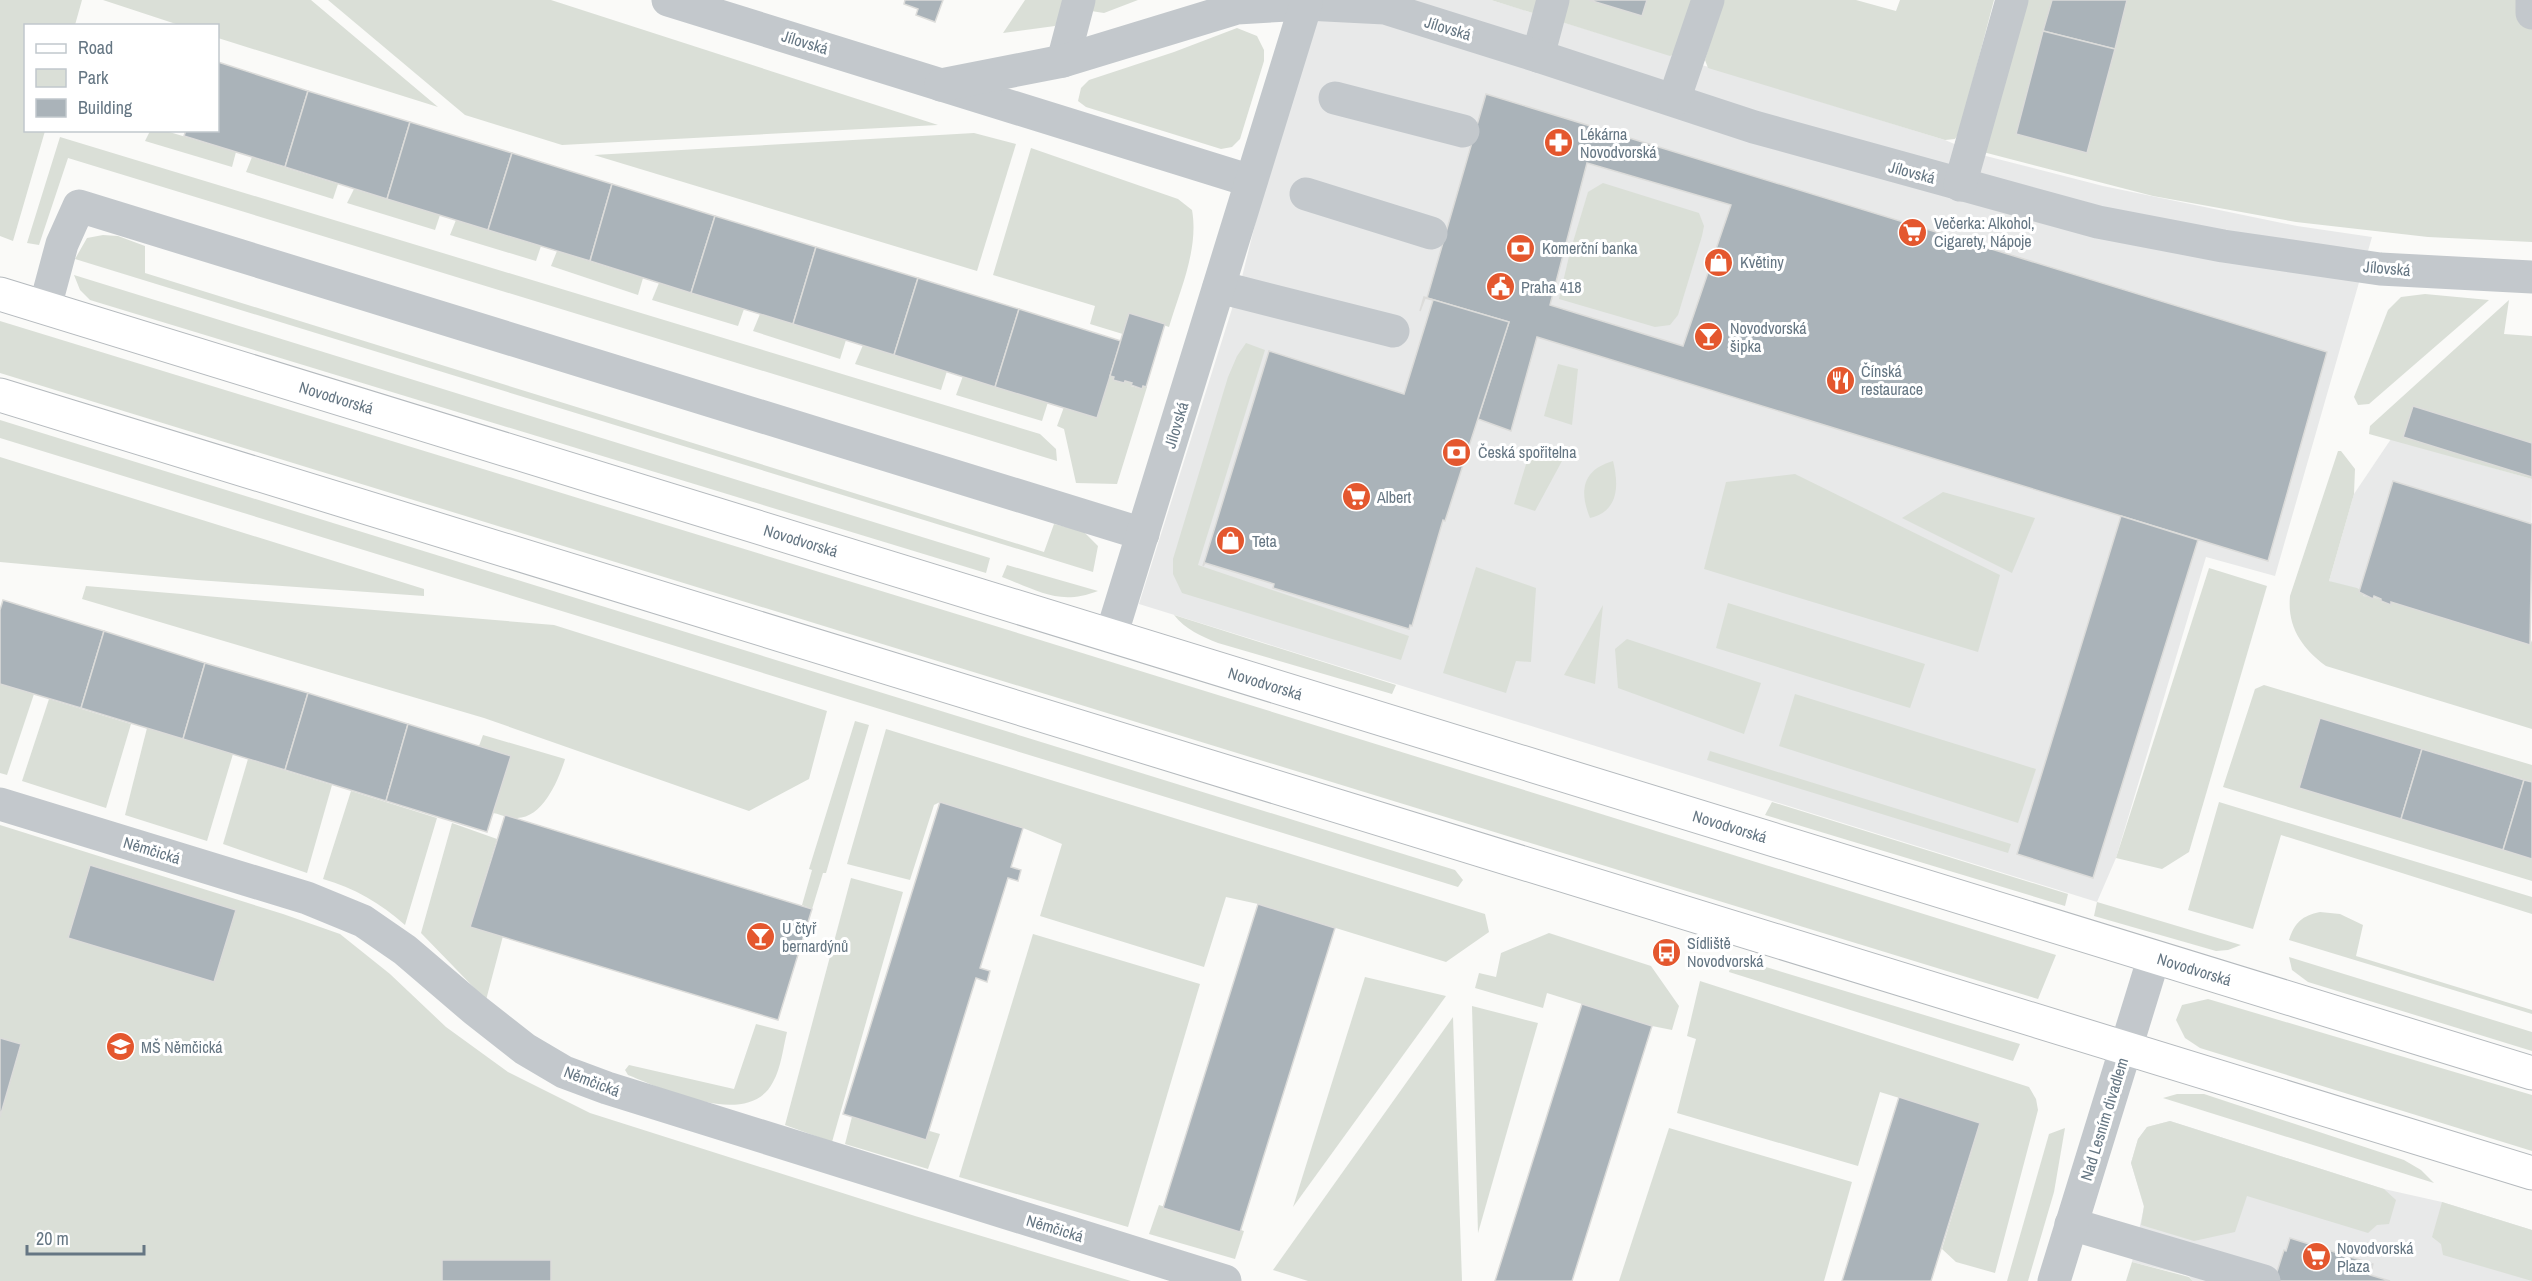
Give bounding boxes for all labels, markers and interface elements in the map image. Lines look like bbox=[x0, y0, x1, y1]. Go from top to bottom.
street label: Jílovská bbox=[1422, 11, 1475, 46]
legend bbox=[24, 24, 219, 132]
street label: Jílovská bbox=[779, 25, 832, 60]
text: Road bbox=[78, 35, 113, 60]
text: Park bbox=[78, 65, 109, 90]
text: Building bbox=[78, 95, 133, 120]
place label: Lékárna Novodvorská bbox=[1580, 123, 1657, 163]
pharmacy icon: Lékárna Novodvorská bbox=[1543, 127, 1575, 159]
street label: Jílovská bbox=[1886, 155, 1938, 189]
place label: Večerka: Alkohol, Cigarety, Nápoje bbox=[1934, 212, 2035, 252]
supermarket icon: Večerka: Alkohol, Cigarety, Nápoje bbox=[1897, 216, 1929, 248]
bank icon: Komerční banka bbox=[1505, 232, 1537, 264]
place label: Komerční banka bbox=[1542, 237, 1638, 259]
shop icon: Květiny bbox=[1703, 246, 1735, 278]
place label: Květiny bbox=[1740, 251, 1784, 273]
street label: Jílovská bbox=[2362, 255, 2412, 281]
public building icon: Praha 418 bbox=[1484, 271, 1516, 303]
place label: Praha 418 bbox=[1521, 276, 1582, 298]
place label: Novodvorská šipka bbox=[1730, 317, 1807, 357]
bar icon: Novodvorská šipka bbox=[1693, 321, 1725, 353]
place label: Čínská restaurace bbox=[1861, 360, 1923, 400]
restaurant icon: Čínská restaurace bbox=[1824, 364, 1856, 396]
street label: Novodvorská bbox=[297, 376, 377, 419]
street label: Jílovská bbox=[1159, 398, 1194, 451]
bank icon: Česká spořitelna bbox=[1441, 436, 1473, 468]
place label: Česká spořitelna bbox=[1478, 441, 1577, 463]
supermarket icon: Albert bbox=[1340, 481, 1372, 513]
place label: Albert bbox=[1376, 486, 1412, 508]
street label: Novodvorská bbox=[761, 519, 841, 562]
shop icon: Teta bbox=[1215, 525, 1247, 557]
place label: Teta bbox=[1252, 530, 1278, 552]
street label: Novodvorská bbox=[1226, 662, 1306, 705]
street label: Novodvorská bbox=[1690, 804, 1770, 848]
street label: Němčická bbox=[121, 831, 184, 869]
place label: U čtyř bernardýnů bbox=[782, 917, 848, 957]
bar icon: U čtyř bernardýnů bbox=[745, 921, 777, 953]
place label: Sídliště Novodvorská bbox=[1687, 932, 1764, 972]
bus stop icon: Sídliště Novodvorská bbox=[1650, 936, 1682, 968]
street label: Novodvorská bbox=[2155, 947, 2235, 991]
school or university icon: MŠ Němčická bbox=[104, 1031, 136, 1063]
place label: MŠ Němčická bbox=[141, 1036, 223, 1058]
street label: Nad Lesním divadlem bbox=[2075, 1055, 2133, 1183]
street label: Němčická bbox=[561, 1060, 624, 1102]
street label: Němčická bbox=[1024, 1209, 1087, 1247]
scale bar bbox=[27, 1218, 144, 1256]
text: 20 m bbox=[36, 1226, 69, 1251]
place label: Novodvorská Plaza bbox=[2337, 1237, 2414, 1277]
supermarket icon: Novodvorská Plaza bbox=[2300, 1241, 2332, 1273]

